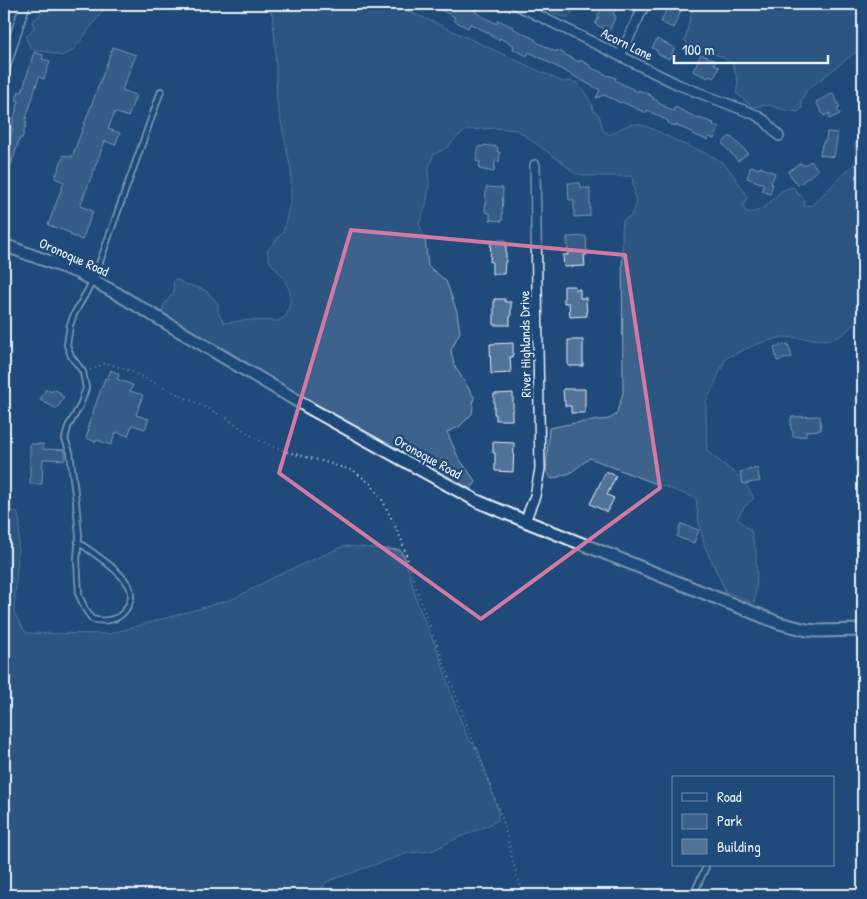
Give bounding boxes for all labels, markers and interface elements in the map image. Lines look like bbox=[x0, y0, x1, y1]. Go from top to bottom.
street label: Acorn Lane bbox=[598, 23, 657, 64]
scale bar bbox=[674, 32, 828, 64]
text: 100 m bbox=[682, 39, 715, 60]
street label: Oronoque Road bbox=[36, 233, 113, 282]
street label: River Highlands Drive bbox=[514, 290, 536, 398]
street label: Oronoque Road bbox=[391, 430, 466, 484]
legend bbox=[672, 776, 834, 866]
text: Road bbox=[717, 786, 742, 807]
text: Park bbox=[717, 810, 742, 831]
text: Building bbox=[717, 836, 761, 857]

